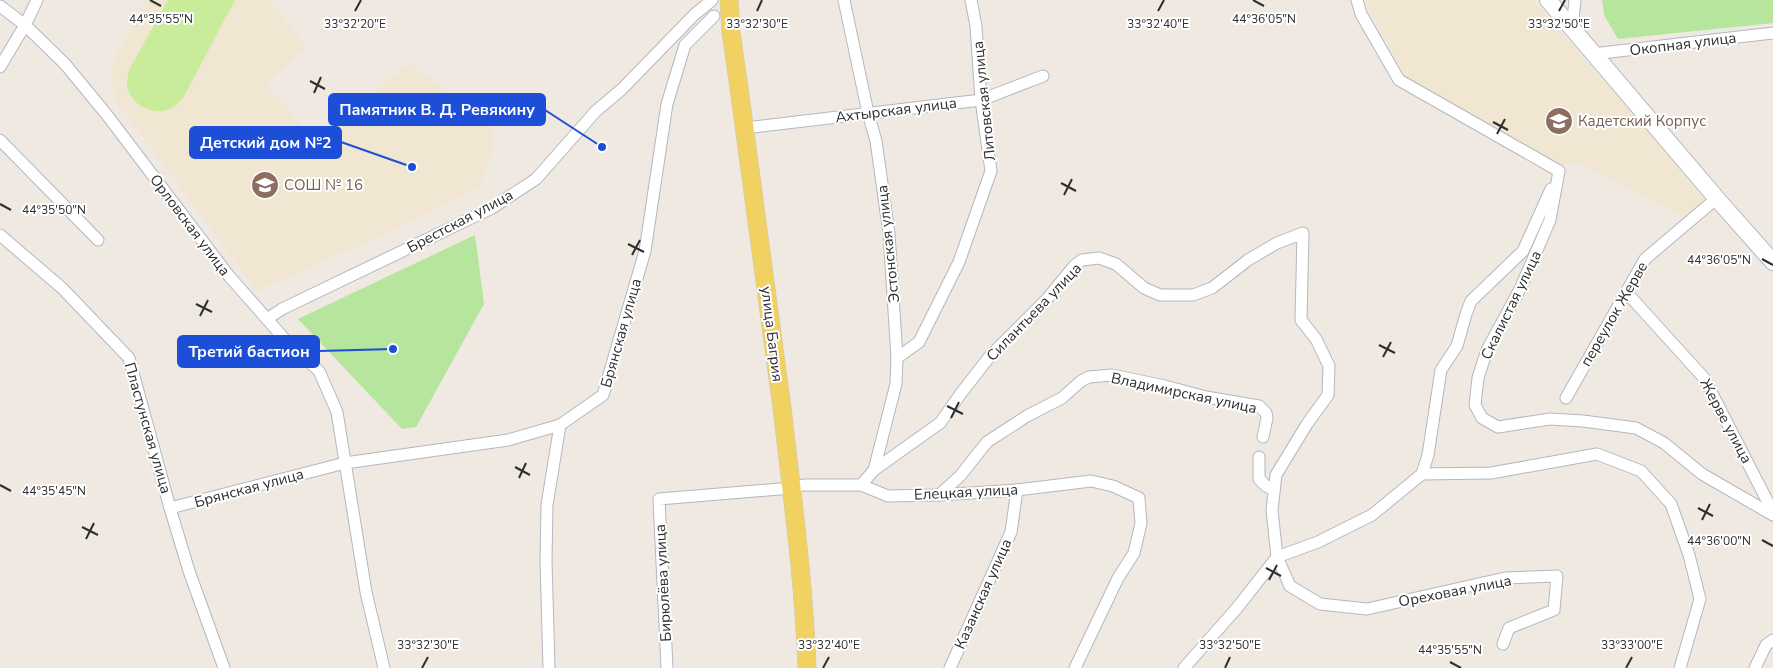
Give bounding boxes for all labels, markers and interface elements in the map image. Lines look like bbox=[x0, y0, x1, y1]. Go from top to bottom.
text: 44°35'55"N bbox=[129, 11, 193, 27]
text: 44°36'05"N bbox=[1232, 11, 1296, 27]
text: 33°32'20"E bbox=[324, 16, 386, 32]
text: 33°32'30"E bbox=[726, 16, 788, 32]
text: 33°32'40"E bbox=[1127, 16, 1189, 32]
text: 33°32'50"E bbox=[1528, 16, 1590, 32]
street label: Окопная улица bbox=[1629, 28, 1737, 60]
street label: Литовская улица bbox=[968, 40, 1000, 162]
street label: Ахтырская улица bbox=[834, 93, 958, 127]
callout: Памятник В. Д. Ревякину bbox=[329, 94, 545, 125]
text: Памятник В. Д. Ревякину bbox=[339, 99, 535, 121]
school or university icon: Кадетский Корпус bbox=[1544, 106, 1574, 136]
place label: Кадетский Корпус bbox=[1578, 111, 1706, 131]
callout: Детский дом №2 bbox=[190, 127, 341, 158]
text: Детский дом №2 bbox=[200, 132, 332, 154]
street label: Орловская улица bbox=[145, 170, 235, 280]
school or university icon: СОШ № 16 bbox=[250, 170, 280, 200]
place label: СОШ № 16 bbox=[284, 175, 363, 195]
street label: Эстонская улица bbox=[872, 184, 904, 304]
street label: Брестская улица bbox=[403, 185, 517, 257]
text: 44°35'50"N bbox=[22, 202, 86, 218]
street label: Скалистая улица bbox=[1476, 247, 1546, 363]
text: 44°36'05"N bbox=[1687, 252, 1751, 268]
street label: переулок Жерве bbox=[1576, 258, 1652, 370]
street label: Силантьева улица bbox=[982, 259, 1086, 365]
street label: Брянская улица bbox=[596, 276, 646, 390]
street label: улица Багрия bbox=[756, 285, 788, 383]
callout: Третий бастион bbox=[178, 336, 319, 367]
text: Третий бастион bbox=[188, 341, 310, 363]
street label: Пластунская улица bbox=[120, 360, 176, 496]
street label: Владимирская улица bbox=[1109, 368, 1259, 418]
street label: Жерве улица bbox=[1695, 375, 1757, 467]
street label: Брянская улица bbox=[192, 464, 306, 512]
street label: Елецкая улица bbox=[913, 479, 1019, 505]
text: 44°35'45"N bbox=[22, 483, 86, 499]
street label: Бирюлёва улица bbox=[650, 524, 676, 642]
text: 44°36'00"N bbox=[1687, 533, 1751, 549]
street label: Казанская улица bbox=[950, 536, 1016, 652]
street label: Ореховая улица bbox=[1397, 570, 1513, 612]
text: 33°32'30"E bbox=[397, 637, 459, 653]
text: 33°32'40"E bbox=[798, 637, 860, 653]
text: 33°32'50"E bbox=[1199, 637, 1261, 653]
text: 33°33'00"E bbox=[1601, 637, 1663, 653]
text: 44°35'55"N bbox=[1418, 642, 1482, 658]

